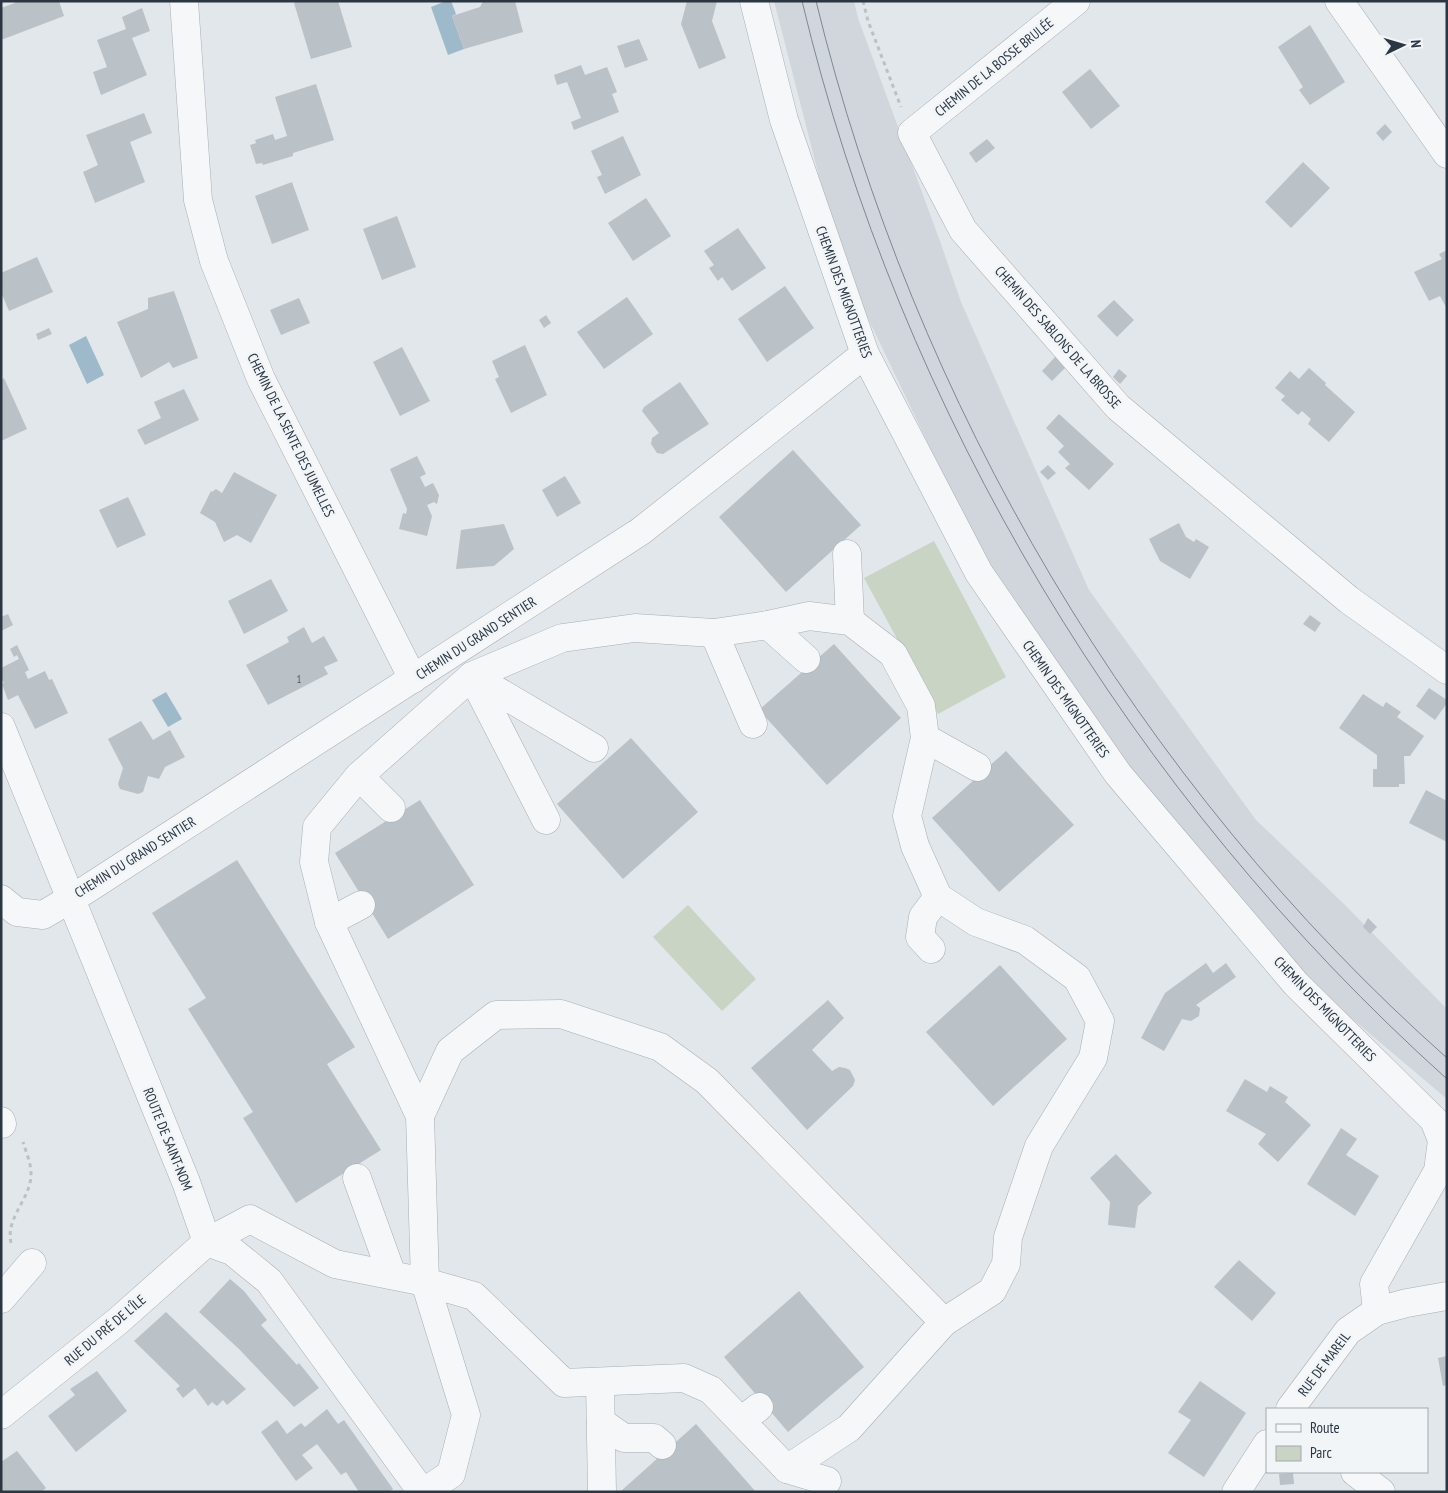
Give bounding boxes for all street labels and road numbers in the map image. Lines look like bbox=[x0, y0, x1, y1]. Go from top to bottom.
street label: CHEMIN DE LA BOSSE BRULÉE bbox=[931, 14, 1057, 120]
street label: CHEMIN DES MIGNOTTERIES bbox=[812, 223, 876, 361]
street label: CHEMIN DES SABLONS DE LA BROSSE bbox=[991, 262, 1125, 412]
street label: CHEMIN DE LA SENTE DES JUMELLES bbox=[243, 350, 339, 520]
street label: CHEMIN DU GRAND SENTIER bbox=[412, 592, 540, 684]
street label: CHEMIN DES MIGNOTTERIES bbox=[1019, 637, 1113, 761]
street label: CHEMIN DU GRAND SENTIER bbox=[71, 812, 199, 902]
street label: CHEMIN DES MIGNOTTERIES bbox=[1270, 953, 1380, 1065]
street label: ROUTE DE SAINT-NOM bbox=[139, 1085, 197, 1193]
street label: RUE DU PRÉ DE L'ÎLE bbox=[61, 1291, 149, 1369]
street label: RUE DE MAREIL bbox=[1294, 1328, 1354, 1400]

